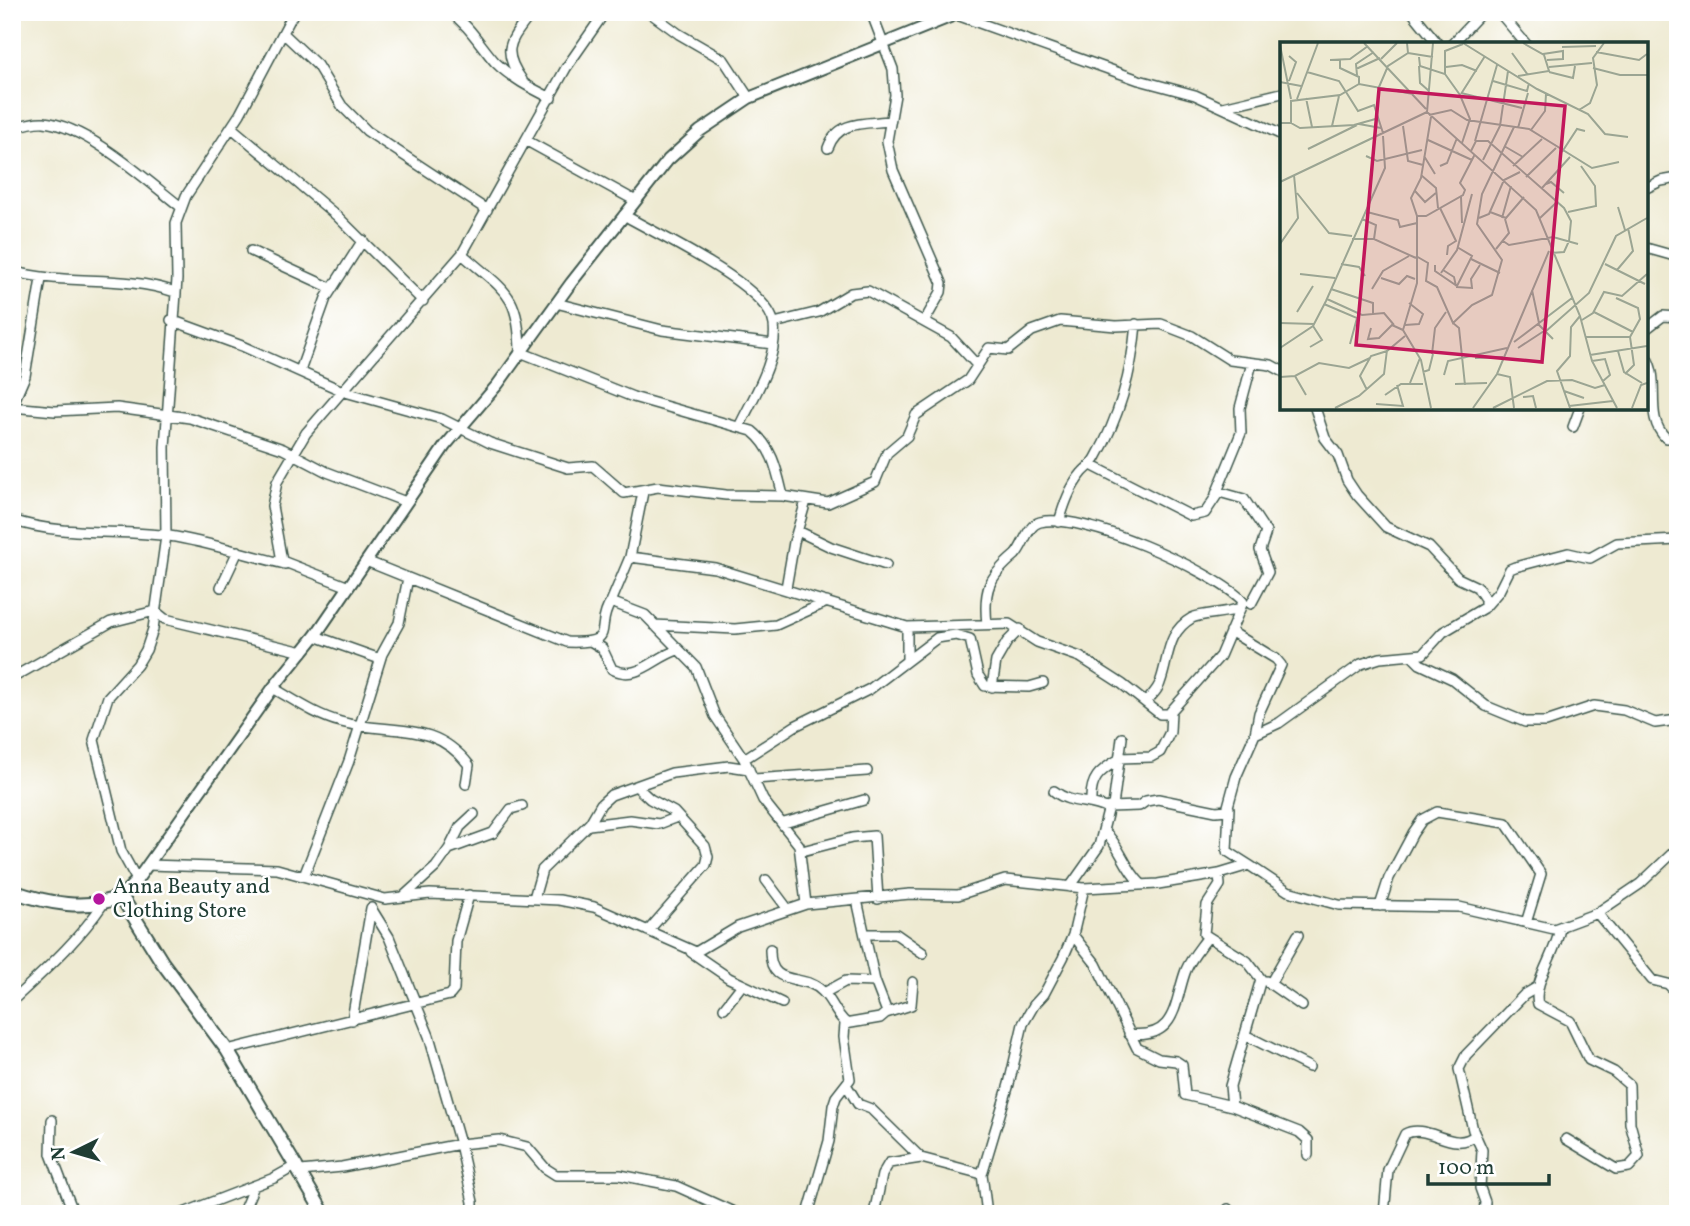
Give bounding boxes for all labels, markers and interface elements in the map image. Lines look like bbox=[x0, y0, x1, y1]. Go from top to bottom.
inset map bbox=[1280, 42, 1648, 410]
place label: Anna Beauty and Clothing Store bbox=[113, 873, 270, 926]
marker: Anna Beauty and Clothing Store bbox=[91, 891, 107, 907]
north arrow bbox=[38, 1118, 108, 1188]
scale bar bbox=[1428, 1142, 1548, 1186]
text: N bbox=[45, 1145, 73, 1161]
text: 100 m bbox=[1438, 1154, 1495, 1183]

